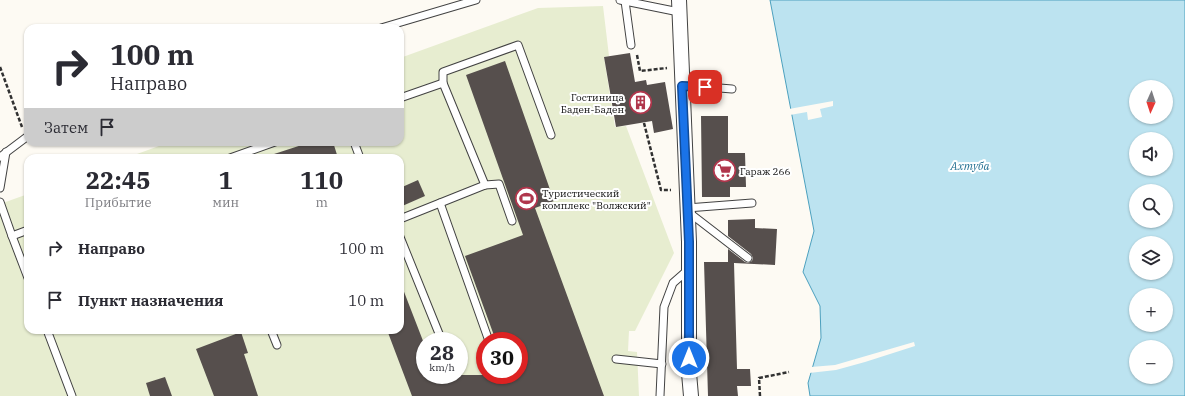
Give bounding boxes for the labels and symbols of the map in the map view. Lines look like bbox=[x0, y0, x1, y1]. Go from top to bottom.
pin bbox=[688, 70, 722, 104]
north arrow bbox=[1129, 80, 1173, 124]
building icon: Гостиница Баден-Баден bbox=[627, 90, 653, 116]
place label: Гостиница Баден-Баден bbox=[561, 91, 625, 116]
supermarket icon: Гараж 266 bbox=[712, 158, 738, 184]
water label: Ахтуба bbox=[949, 159, 990, 173]
place label: Гараж 266 bbox=[740, 165, 791, 178]
sports icon: Туристический комплекс "Волжский" bbox=[514, 186, 540, 212]
place label: Туристический комплекс "Волжский" bbox=[542, 187, 651, 212]
speed limit sign: 30 bbox=[476, 332, 528, 384]
position arrow bbox=[668, 337, 710, 379]

